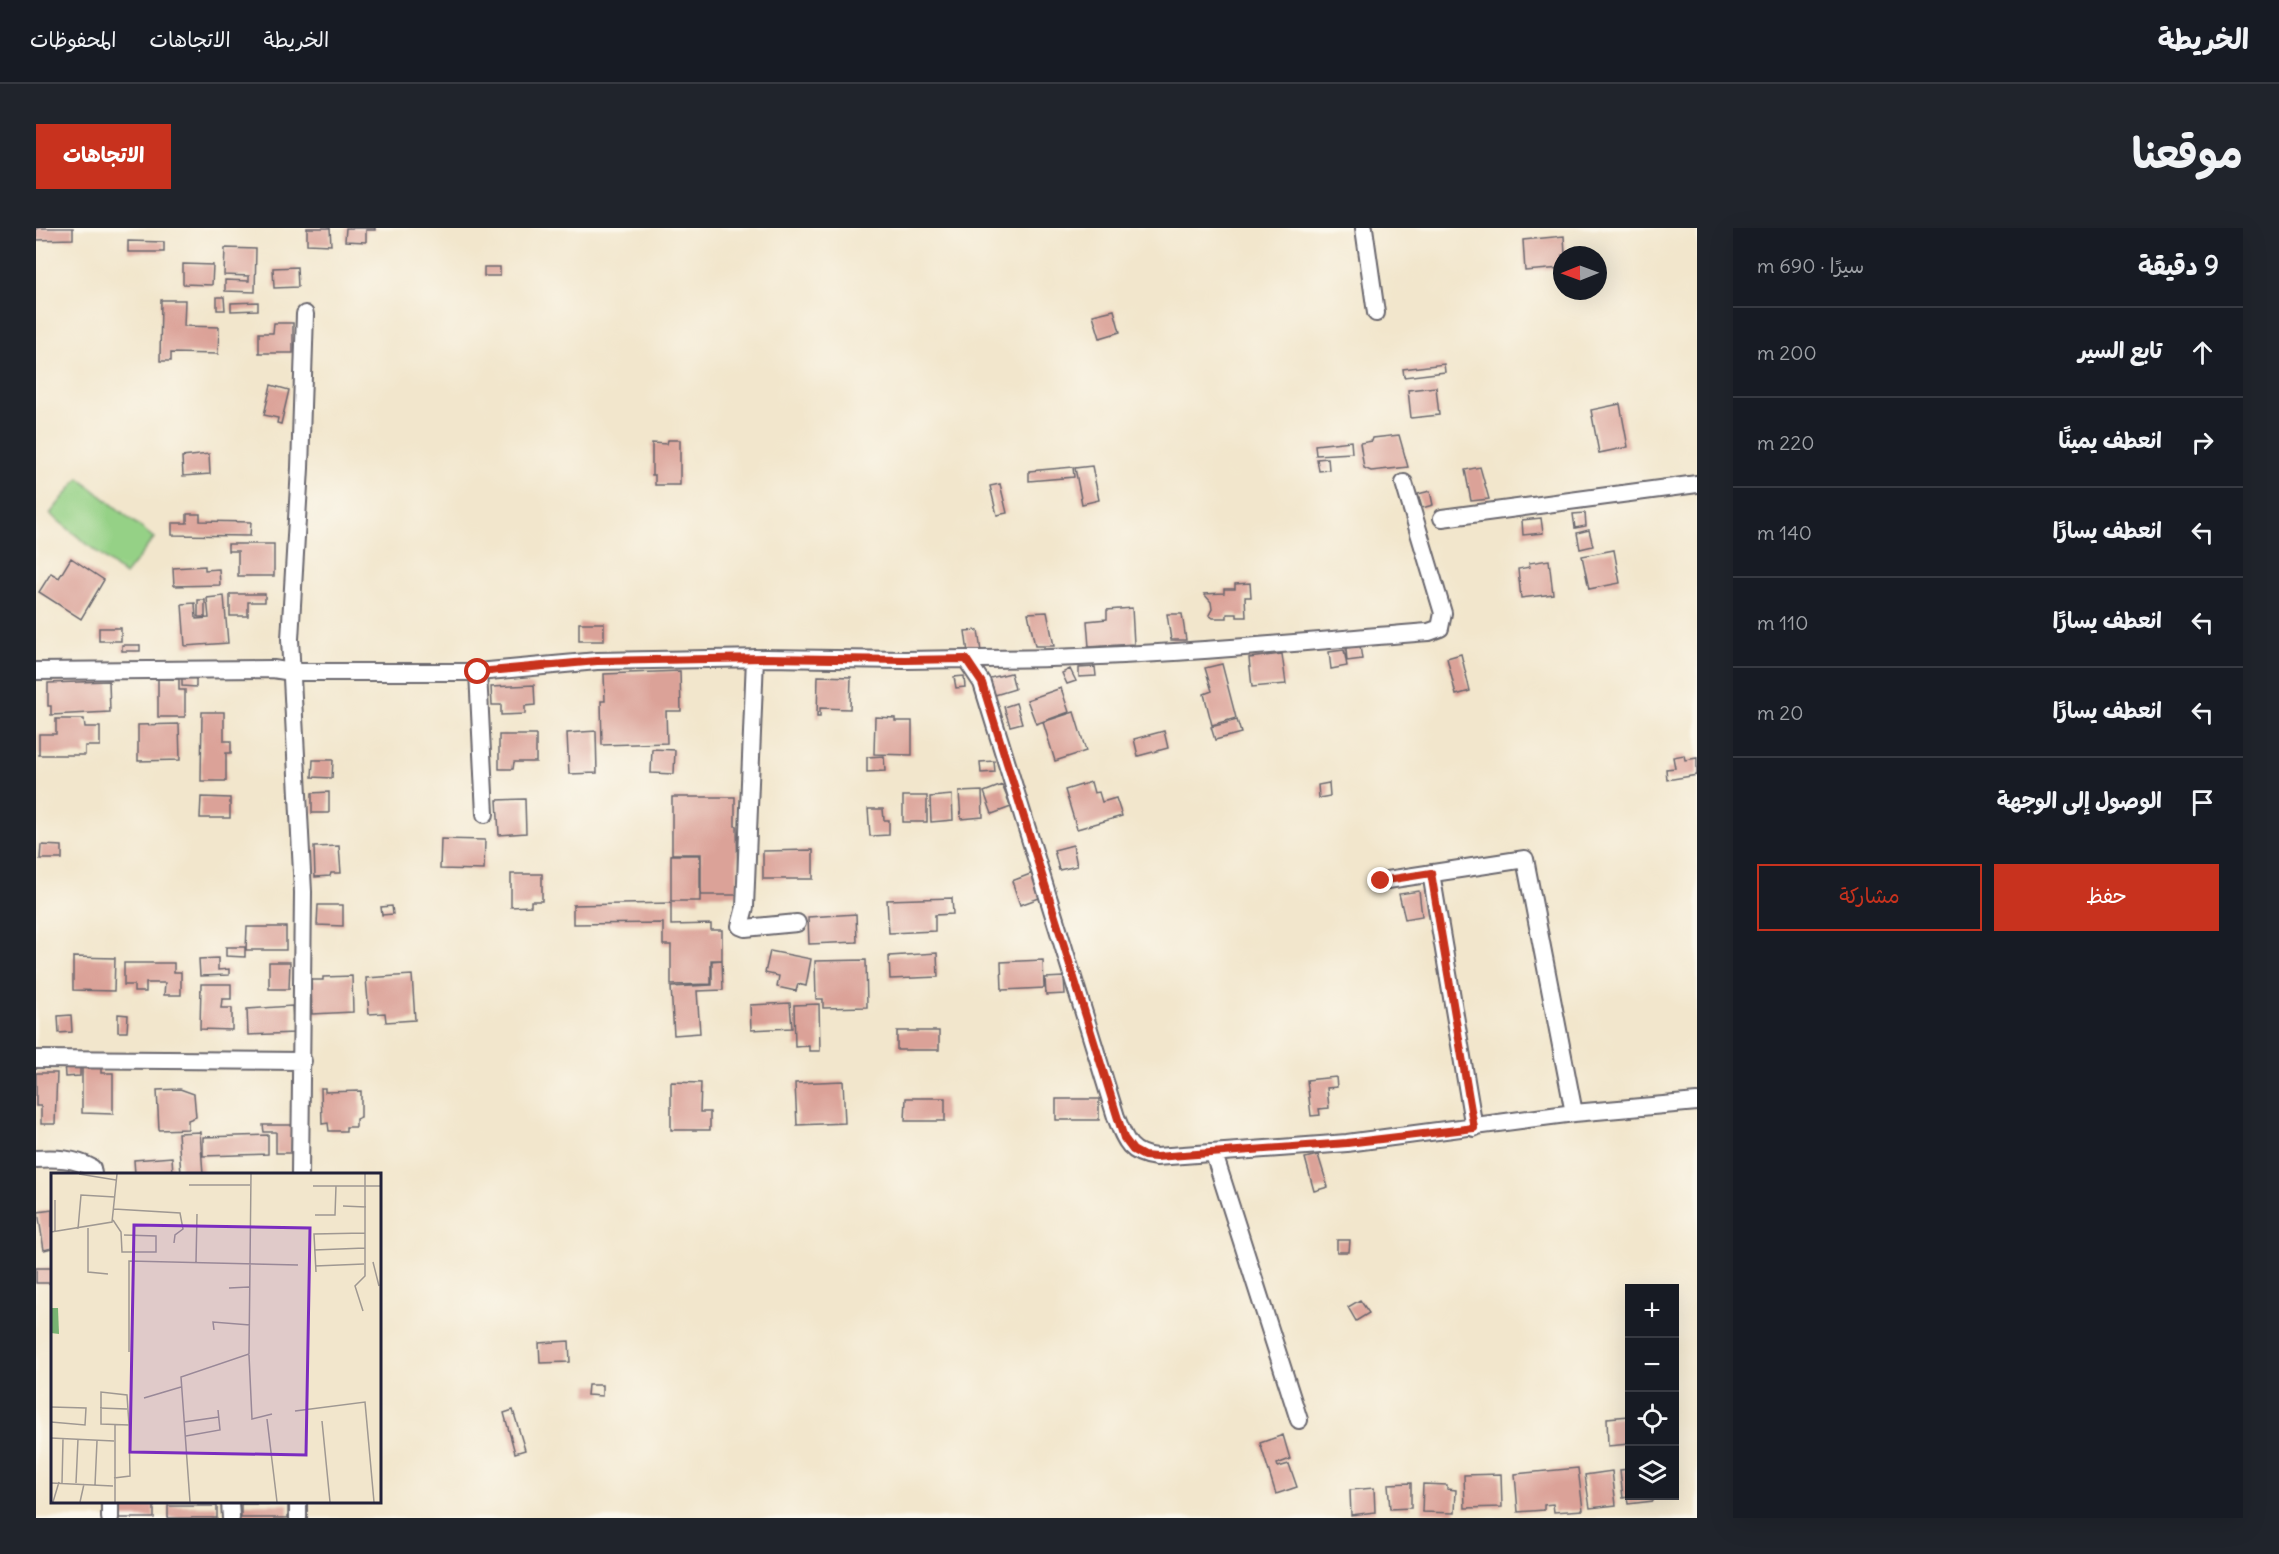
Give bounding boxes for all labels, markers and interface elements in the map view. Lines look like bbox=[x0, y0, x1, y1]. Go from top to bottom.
text: الخريطة bbox=[2158, 21, 2249, 57]
text: المحفوظات bbox=[30, 26, 116, 53]
text: الاتجاهات bbox=[149, 26, 231, 53]
text: الخريطة bbox=[264, 26, 329, 53]
button: الاتجاهات bbox=[36, 124, 171, 189]
text: موقعنا bbox=[2132, 127, 2243, 179]
north arrow bbox=[1553, 246, 1607, 300]
text: 9 دقيقة bbox=[2138, 249, 2219, 282]
text: سيرًا · 690 m bbox=[1757, 253, 1864, 278]
text: تابع السير bbox=[2078, 336, 2162, 364]
icon: ahead bbox=[2186, 336, 2219, 369]
text: 200 m bbox=[1757, 340, 1817, 365]
text: انعطف يمينًا bbox=[2059, 426, 2162, 454]
icon: right bbox=[2186, 426, 2219, 459]
text: 220 m bbox=[1757, 430, 1814, 455]
text: انعطف يسارًا bbox=[2053, 516, 2162, 544]
icon: left bbox=[2186, 516, 2219, 549]
text: 140 m bbox=[1757, 520, 1812, 545]
text: انعطف يسارًا bbox=[2053, 606, 2162, 634]
icon: left bbox=[2186, 606, 2219, 639]
text: 110 m bbox=[1757, 610, 1808, 635]
route start bbox=[464, 658, 490, 684]
text: انعطف يسارًا bbox=[2053, 696, 2162, 724]
icon: left bbox=[2186, 696, 2219, 729]
text: 20 m bbox=[1757, 700, 1803, 725]
text: الوصول إلى الوجهة bbox=[1997, 786, 2162, 814]
icon: arrive bbox=[2186, 786, 2219, 819]
button: مشاركة bbox=[1757, 864, 1982, 931]
button: حفظ bbox=[1994, 864, 2219, 931]
route end bbox=[1367, 867, 1393, 893]
inset map bbox=[51, 1173, 381, 1503]
map controls bbox=[1625, 1284, 1679, 1500]
button: + bbox=[1625, 1284, 1679, 1338]
button: − bbox=[1625, 1338, 1679, 1392]
button: locate bbox=[1625, 1392, 1679, 1446]
button: layers bbox=[1625, 1446, 1679, 1500]

